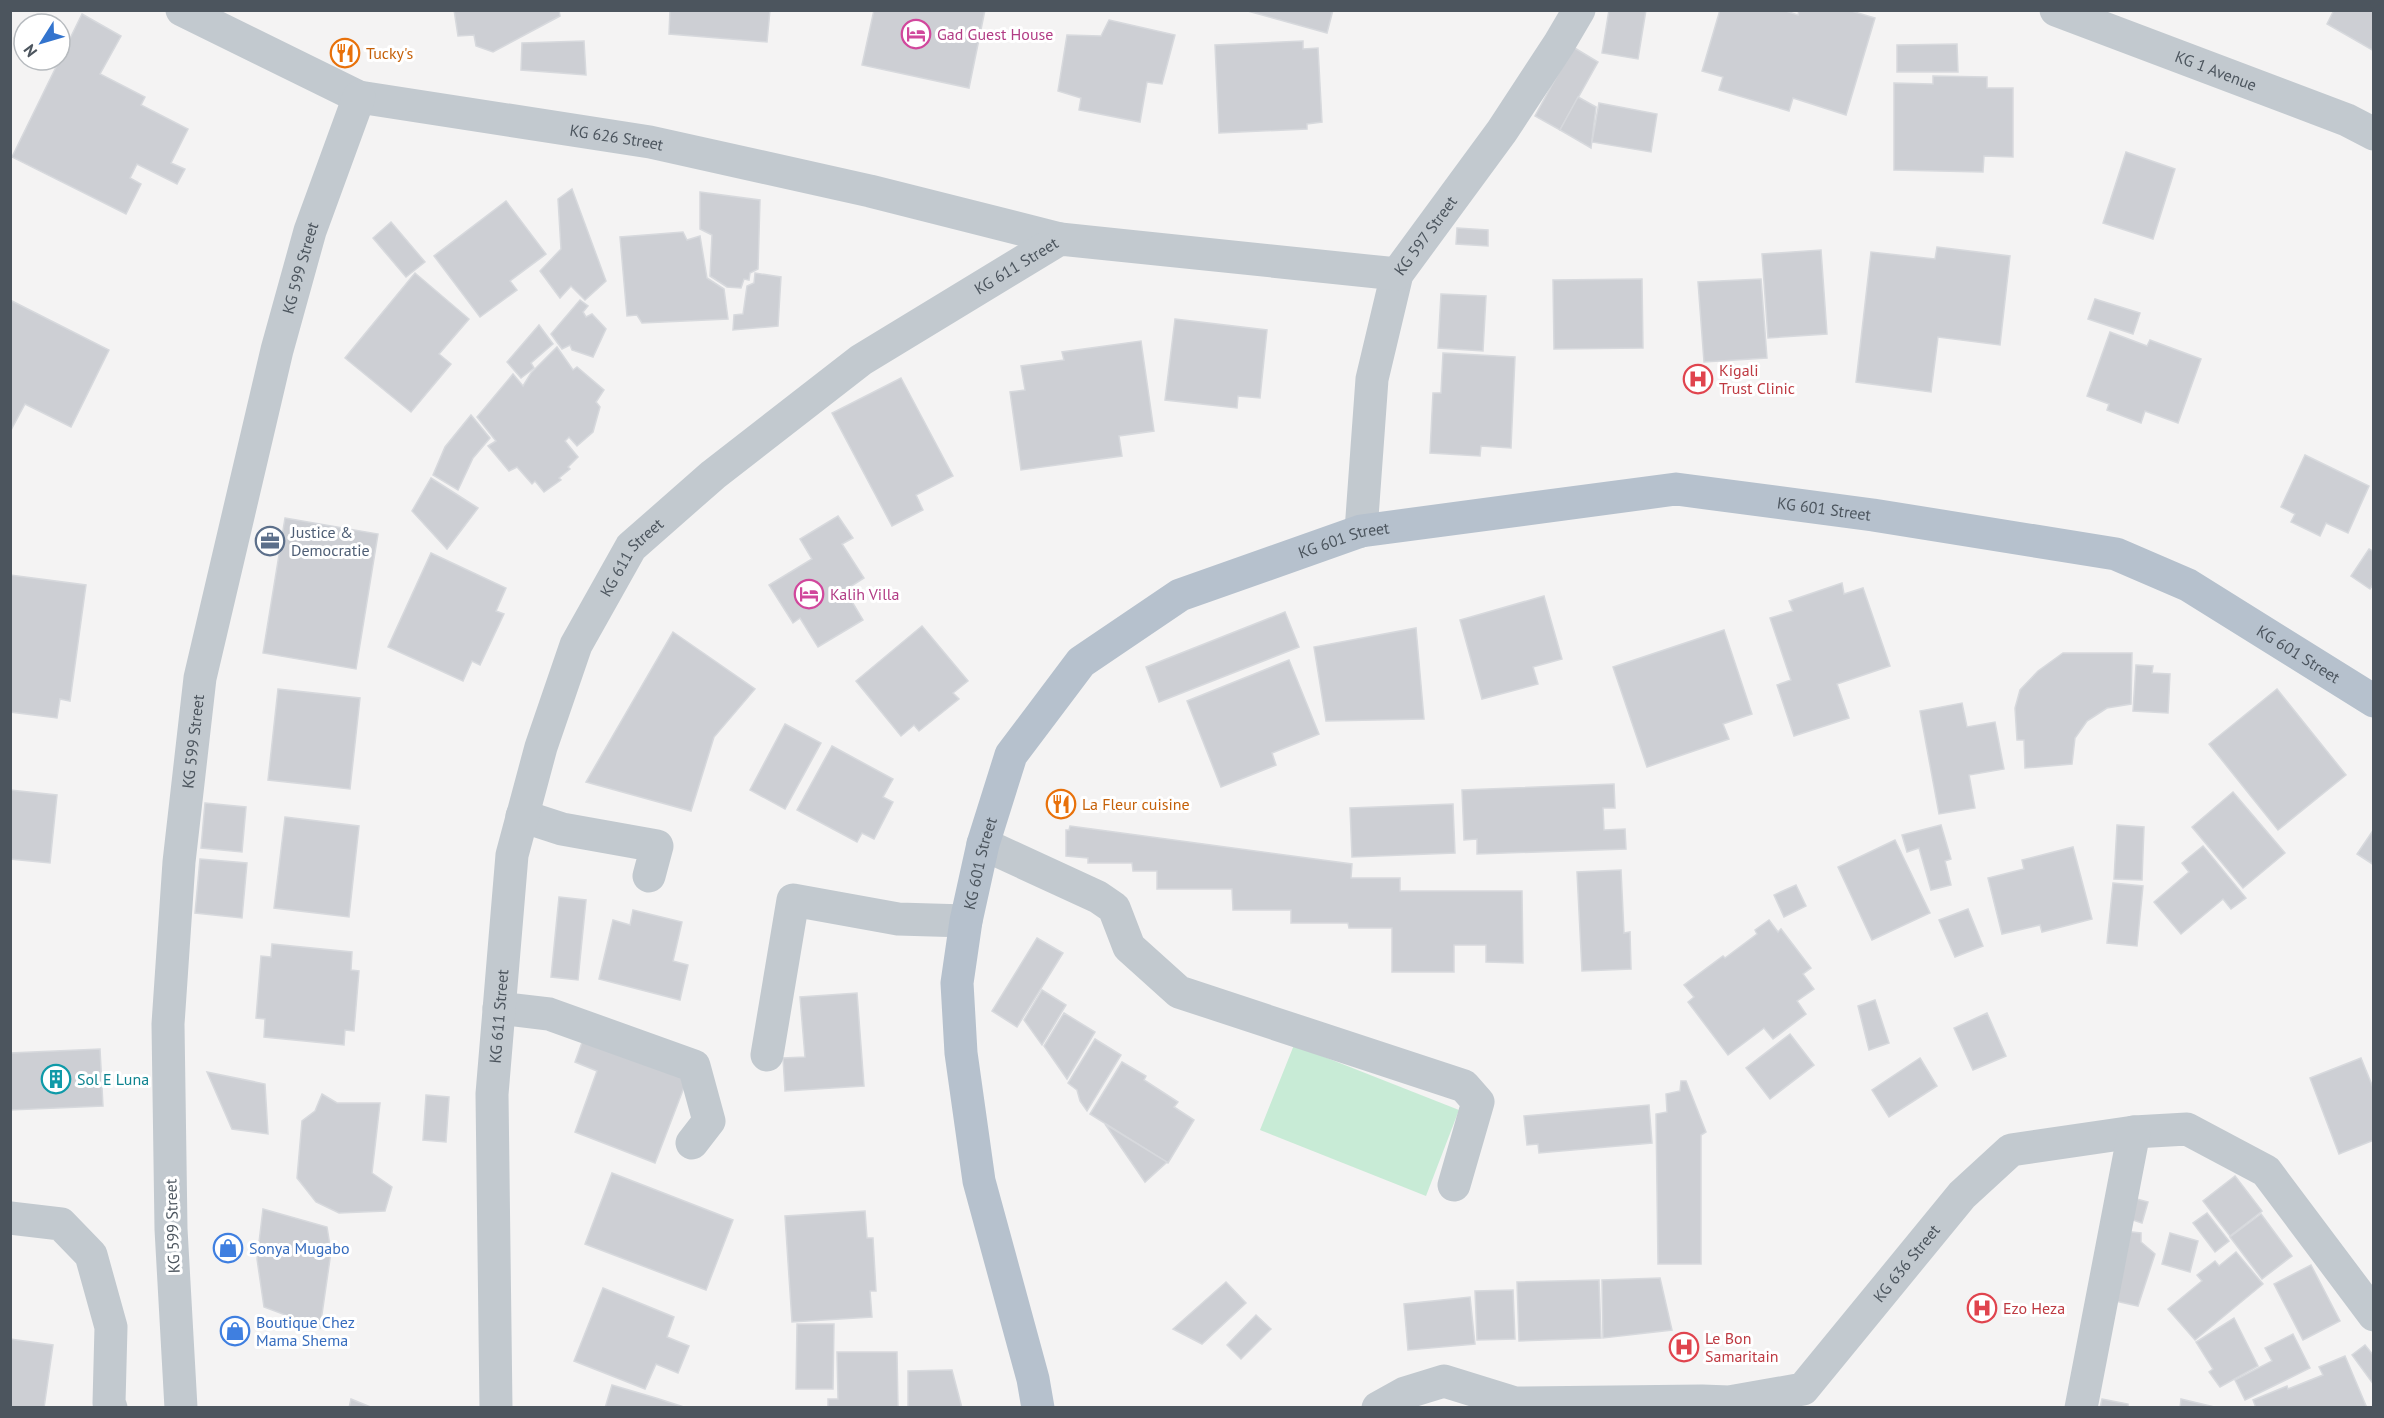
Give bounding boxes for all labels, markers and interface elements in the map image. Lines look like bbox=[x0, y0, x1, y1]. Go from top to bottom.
north arrow bbox=[12, 12, 72, 72]
hotel icon: Gad Guest House bbox=[900, 18, 932, 50]
place label: Gad Guest House bbox=[937, 24, 1053, 44]
restaurant icon: Tucky's bbox=[329, 37, 361, 69]
text: N bbox=[19, 41, 41, 61]
place label: Tucky's bbox=[366, 43, 414, 63]
street label: KG 1 Avenue bbox=[2172, 46, 2260, 95]
street label: KG 626 Street bbox=[569, 120, 666, 155]
street label: KG 597 Street bbox=[1389, 191, 1461, 279]
street label: KG 599 Street bbox=[278, 219, 323, 316]
street label: KG 611 Street bbox=[971, 232, 1062, 299]
place label: Kigali Trust Clinic bbox=[1719, 360, 1795, 398]
hospital icon: Kigali Trust Clinic bbox=[1682, 363, 1714, 395]
street label: KG 601 Street bbox=[1776, 492, 1873, 525]
street label: KG 611 Street bbox=[595, 513, 668, 600]
street label: KG 601 Street bbox=[1295, 517, 1391, 562]
place label: Justice & Democratie bbox=[290, 522, 370, 560]
office icon: Justice & Democratie bbox=[254, 525, 286, 557]
hotel icon: Kalih Villa bbox=[793, 578, 825, 610]
place label: Kalih Villa bbox=[830, 584, 899, 604]
street label: KG 601 Street bbox=[2253, 620, 2344, 688]
street label: KG 599 Street bbox=[177, 693, 208, 790]
restaurant icon: La Fleur cuisine bbox=[1045, 788, 1077, 820]
place label: La Fleur cuisine bbox=[1082, 794, 1190, 814]
street label: KG 601 Street bbox=[959, 814, 1001, 911]
street label: KG 611 Street bbox=[485, 968, 512, 1064]
building icon: Sol E Luna bbox=[40, 1063, 72, 1095]
place label: Sol E Luna bbox=[77, 1069, 149, 1089]
street label: KG 599 Street bbox=[160, 1178, 184, 1273]
street label: KG 636 Street bbox=[1869, 1220, 1944, 1306]
shop icon: Sonya Mugabo bbox=[212, 1232, 244, 1264]
place label: Sonya Mugabo bbox=[249, 1238, 350, 1258]
hospital icon: Ezo Heza bbox=[1966, 1292, 1998, 1324]
place label: Ezo Heza bbox=[2003, 1298, 2065, 1318]
place label: Boutique Chez Mama Shema bbox=[256, 1312, 355, 1350]
shop icon: Boutique Chez Mama Shema bbox=[219, 1315, 251, 1347]
place label: Le Bon Samaritain bbox=[1705, 1328, 1779, 1366]
hospital icon: Le Bon Samaritain bbox=[1668, 1331, 1700, 1363]

